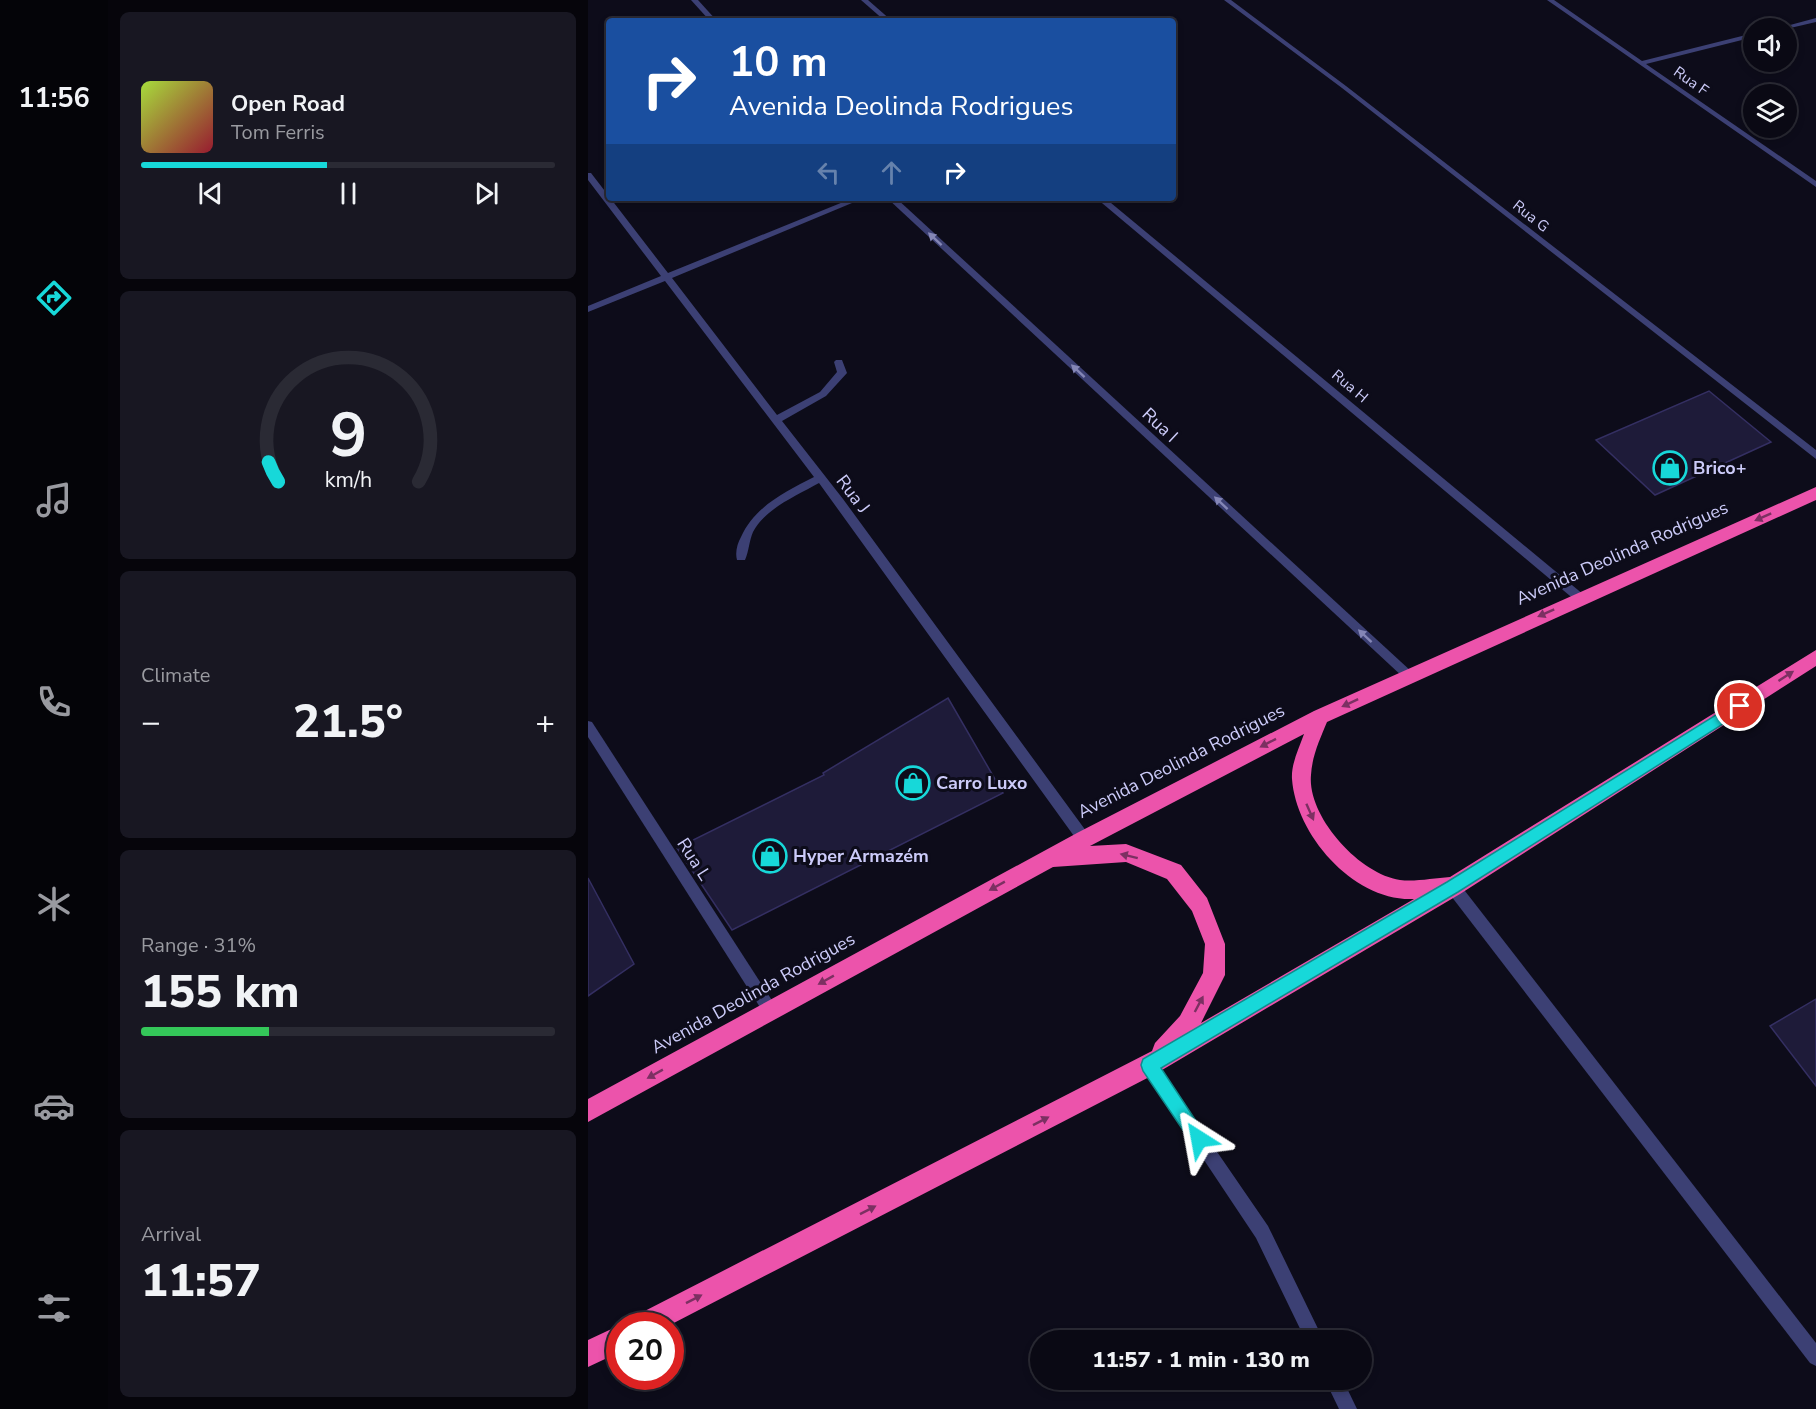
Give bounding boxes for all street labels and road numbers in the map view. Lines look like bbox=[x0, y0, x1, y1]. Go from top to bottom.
street label: Rua F bbox=[1670, 62, 1712, 100]
street label: Rua G bbox=[1509, 195, 1553, 237]
street label: Rua H bbox=[1328, 365, 1372, 407]
street label: Rua I bbox=[1137, 402, 1183, 448]
street label: Rua J bbox=[831, 470, 875, 518]
street label: Avenida Deolinda Rodrigues bbox=[1512, 495, 1732, 611]
street label: Avenida Deolinda Rodrigues bbox=[1073, 698, 1289, 824]
street label: Rua L bbox=[671, 833, 717, 885]
street label: Avenida Deolinda Rodrigues bbox=[647, 927, 859, 1059]

